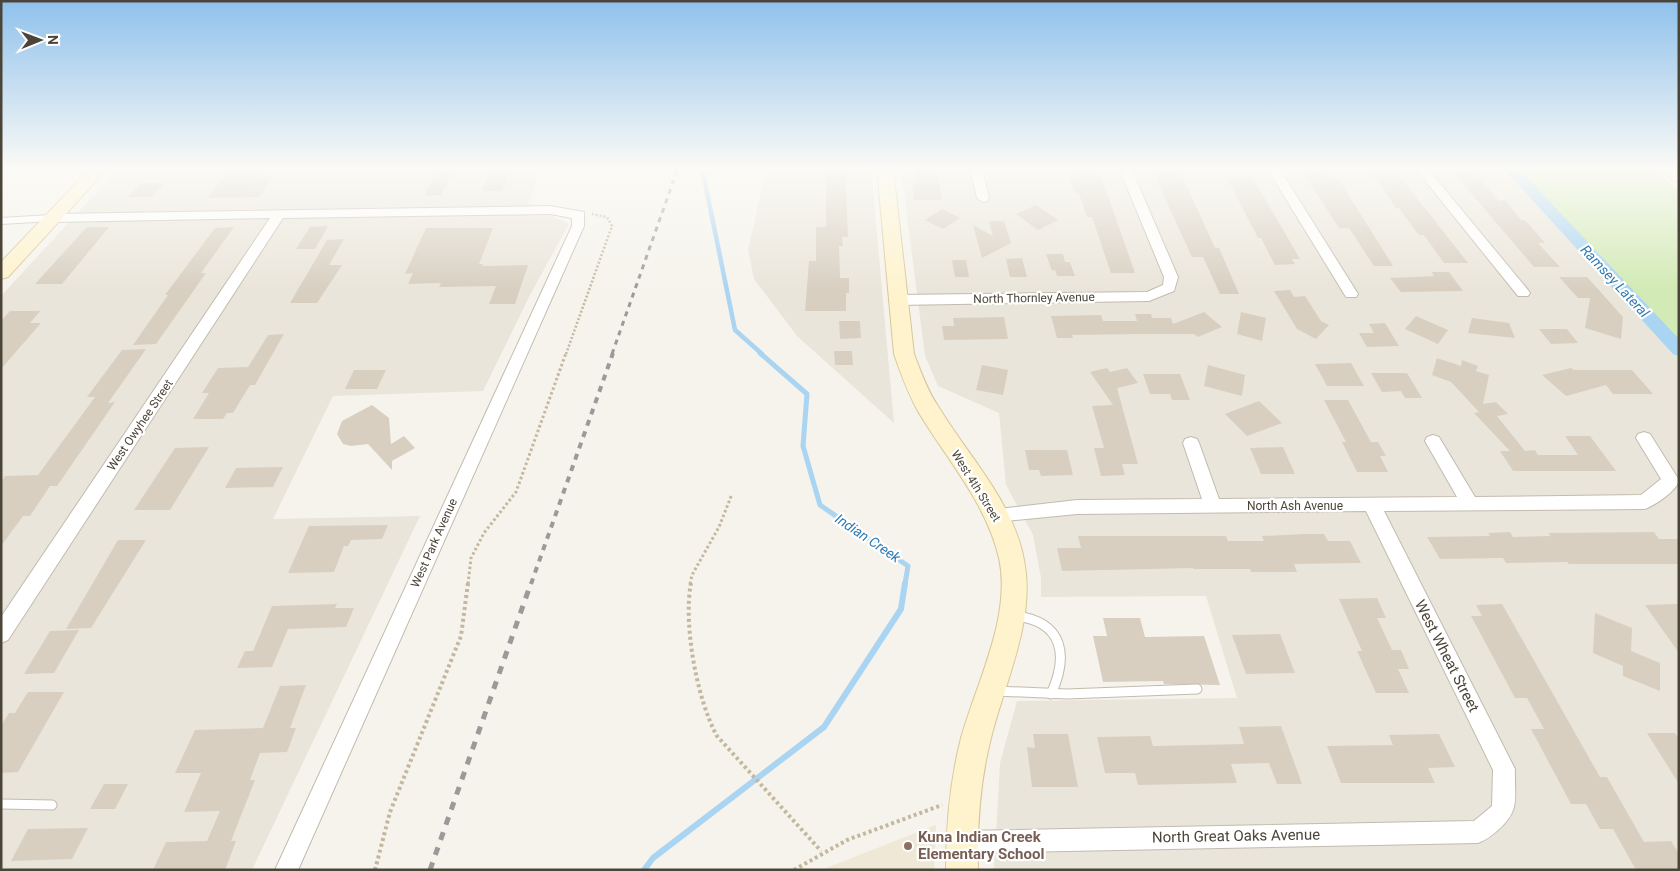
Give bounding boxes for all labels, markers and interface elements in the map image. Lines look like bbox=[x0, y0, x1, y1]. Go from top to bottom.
north arrow bbox=[15, 15, 65, 65]
text: N bbox=[45, 35, 61, 45]
water label: Ramsey Lateral bbox=[1577, 242, 1653, 321]
street label: North Thornley Avenue bbox=[973, 290, 1095, 306]
street label: West Owyhee Street bbox=[104, 377, 176, 473]
street label: West 4th Street bbox=[948, 448, 1004, 524]
street label: West Park Avenue bbox=[408, 496, 460, 590]
street label: North Ash Avenue bbox=[1247, 499, 1343, 513]
water label: Indian Creek bbox=[832, 510, 905, 566]
street label: West Wheat Street bbox=[1411, 597, 1483, 715]
street label: North Great Oaks Avenue bbox=[1152, 826, 1320, 846]
place label: Kuna Indian Creek Elementary School bbox=[918, 828, 1044, 863]
marker: Kuna Indian Creek Elementary School bbox=[902, 840, 914, 852]

